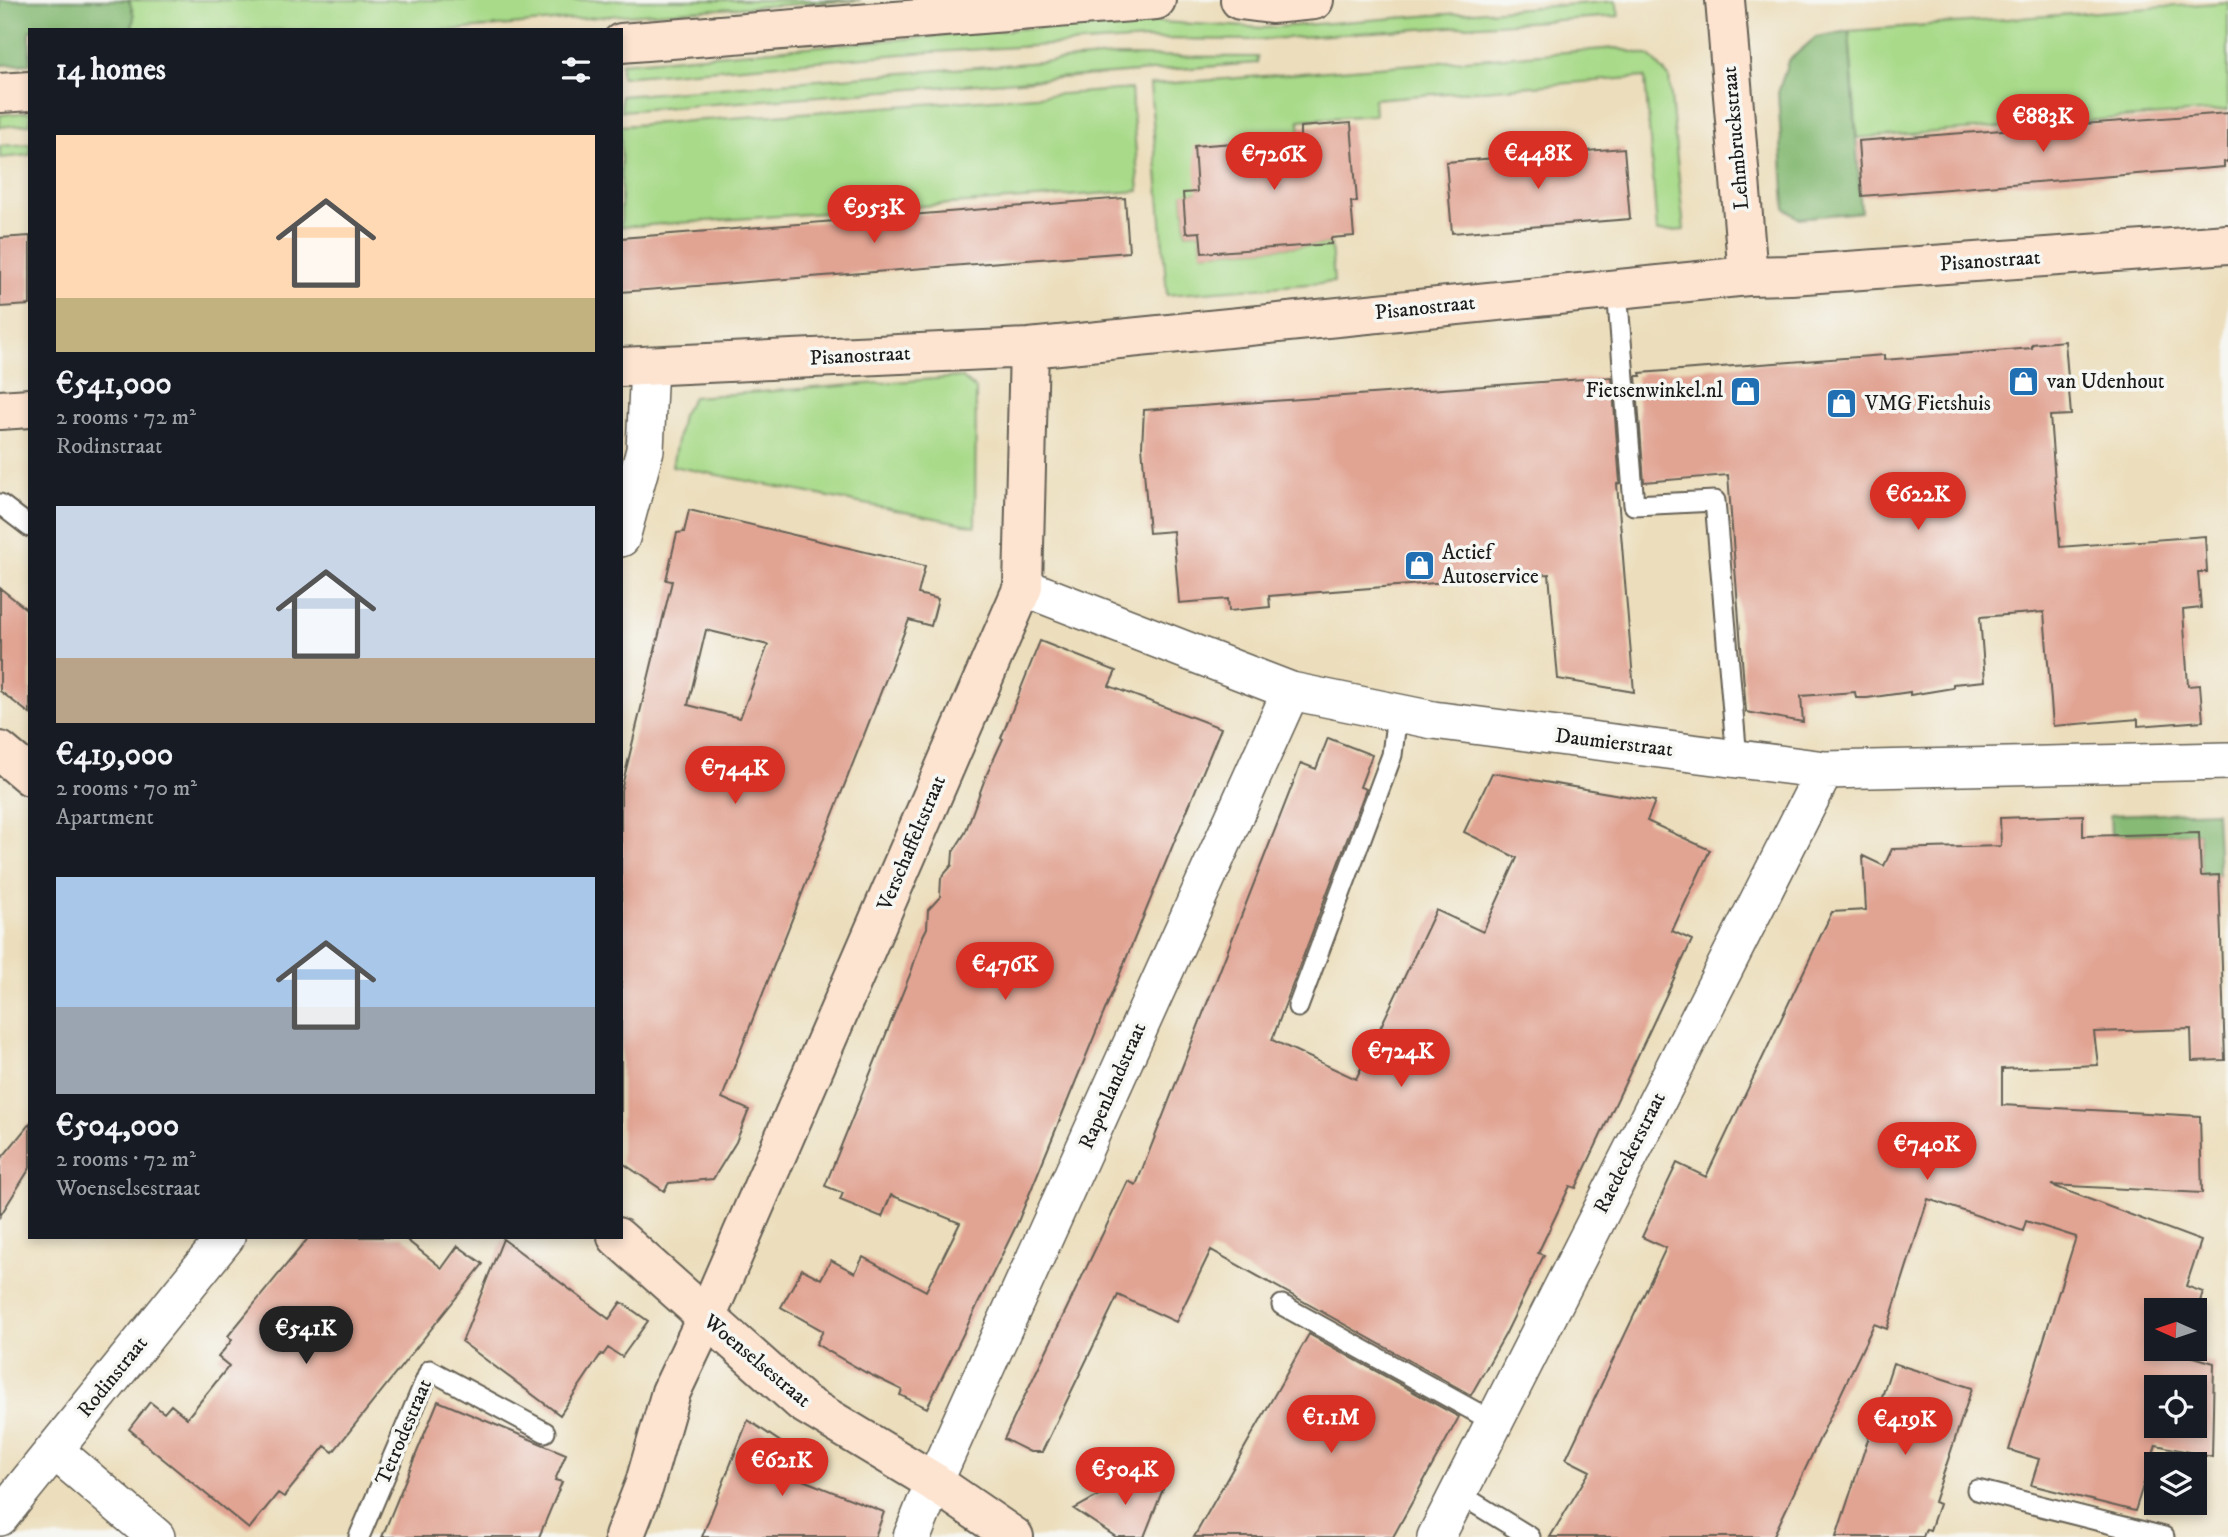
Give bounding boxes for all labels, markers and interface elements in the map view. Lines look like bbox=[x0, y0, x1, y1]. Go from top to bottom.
icon: filters bbox=[557, 51, 595, 89]
text: 14 homes bbox=[56, 52, 166, 89]
street label: Lehmbruckstraat bbox=[1717, 65, 1755, 211]
pin: €883K bbox=[1994, 94, 2092, 154]
text: €883K bbox=[2012, 102, 2074, 131]
pin: €726K bbox=[1225, 132, 1323, 192]
pin: €448K bbox=[1489, 132, 1587, 191]
text: €448K bbox=[1504, 139, 1572, 168]
text: €726K bbox=[1241, 140, 1307, 169]
icon: home bbox=[263, 180, 389, 306]
pin: €953K bbox=[825, 186, 923, 245]
text: €953K bbox=[843, 193, 905, 222]
street label: Pisanostraat bbox=[1939, 244, 2041, 277]
street label: Pisanostraat bbox=[1374, 290, 1477, 326]
street label: Pisanostraat bbox=[809, 340, 911, 372]
shop icon: van Udenhout bbox=[2007, 365, 2041, 399]
text: €541,000 bbox=[56, 366, 172, 403]
place label: van Udenhout bbox=[2046, 369, 2165, 395]
shop icon: Fietsenwinkel.nl bbox=[1729, 374, 1763, 408]
place label: Fietsenwinkel.nl bbox=[1585, 378, 1724, 404]
shop icon: VMG Fietshuis bbox=[1825, 387, 1859, 421]
place label: VMG Fietshuis bbox=[1864, 391, 1991, 417]
text: 2 rooms · 72 m² bbox=[56, 403, 196, 432]
text: Rodinstraat bbox=[56, 432, 162, 461]
pin: €622K bbox=[1869, 472, 1967, 532]
text: €622K bbox=[1886, 480, 1950, 509]
place label: Actief Autoservice bbox=[1442, 540, 1539, 590]
shop icon: Actief Autoservice bbox=[1402, 548, 1436, 582]
icon: home bbox=[263, 551, 389, 677]
street label: Daumierstraat bbox=[1554, 723, 1675, 763]
text: €419,000 bbox=[56, 737, 173, 774]
pin: €744K bbox=[686, 746, 784, 806]
text: €744K bbox=[701, 754, 769, 783]
street label: Verschaffeltstraat bbox=[871, 771, 952, 915]
text: 2 rooms · 70 m² bbox=[56, 774, 197, 803]
text: Apartment bbox=[56, 803, 154, 832]
icon: home bbox=[263, 922, 389, 1048]
pin: €476K bbox=[956, 942, 1054, 1002]
text: €476K bbox=[972, 950, 1038, 979]
street label: Rapenlandstraat bbox=[1073, 1018, 1153, 1153]
pin: €724K bbox=[1352, 1030, 1450, 1089]
text: €724K bbox=[1368, 1037, 1434, 1066]
street label: Raedeckerstraat bbox=[1588, 1088, 1672, 1218]
text: €504,000 bbox=[56, 1108, 179, 1145]
pin: €740K bbox=[1878, 1122, 1976, 1182]
text: €740K bbox=[1894, 1130, 1961, 1159]
text: 2 rooms · 72 m² bbox=[56, 1145, 196, 1174]
text: Woenselsestraat bbox=[56, 1174, 201, 1203]
north arrow bbox=[2144, 1298, 2207, 1362]
map controls bbox=[2144, 1298, 2207, 1515]
pin: €541K bbox=[257, 1306, 355, 1366]
street label: Woenselsestraat bbox=[697, 1308, 816, 1414]
text: €541K bbox=[275, 1314, 337, 1343]
street label: Rodinstraat bbox=[72, 1331, 154, 1423]
street label: Tetrodestraat bbox=[370, 1375, 438, 1489]
button: locate bbox=[2144, 1375, 2207, 1438]
pin: €1.1M bbox=[1282, 1396, 1380, 1455]
pin: €419K bbox=[1856, 1398, 1954, 1457]
text: €1.1M bbox=[1303, 1403, 1359, 1432]
text: €419K bbox=[1874, 1405, 1936, 1434]
pin: €621K bbox=[733, 1438, 831, 1498]
text: €621K bbox=[751, 1446, 813, 1475]
pin: €504K bbox=[1076, 1448, 1174, 1507]
button: layers bbox=[2144, 1452, 2207, 1515]
text: €504K bbox=[1092, 1455, 1158, 1484]

